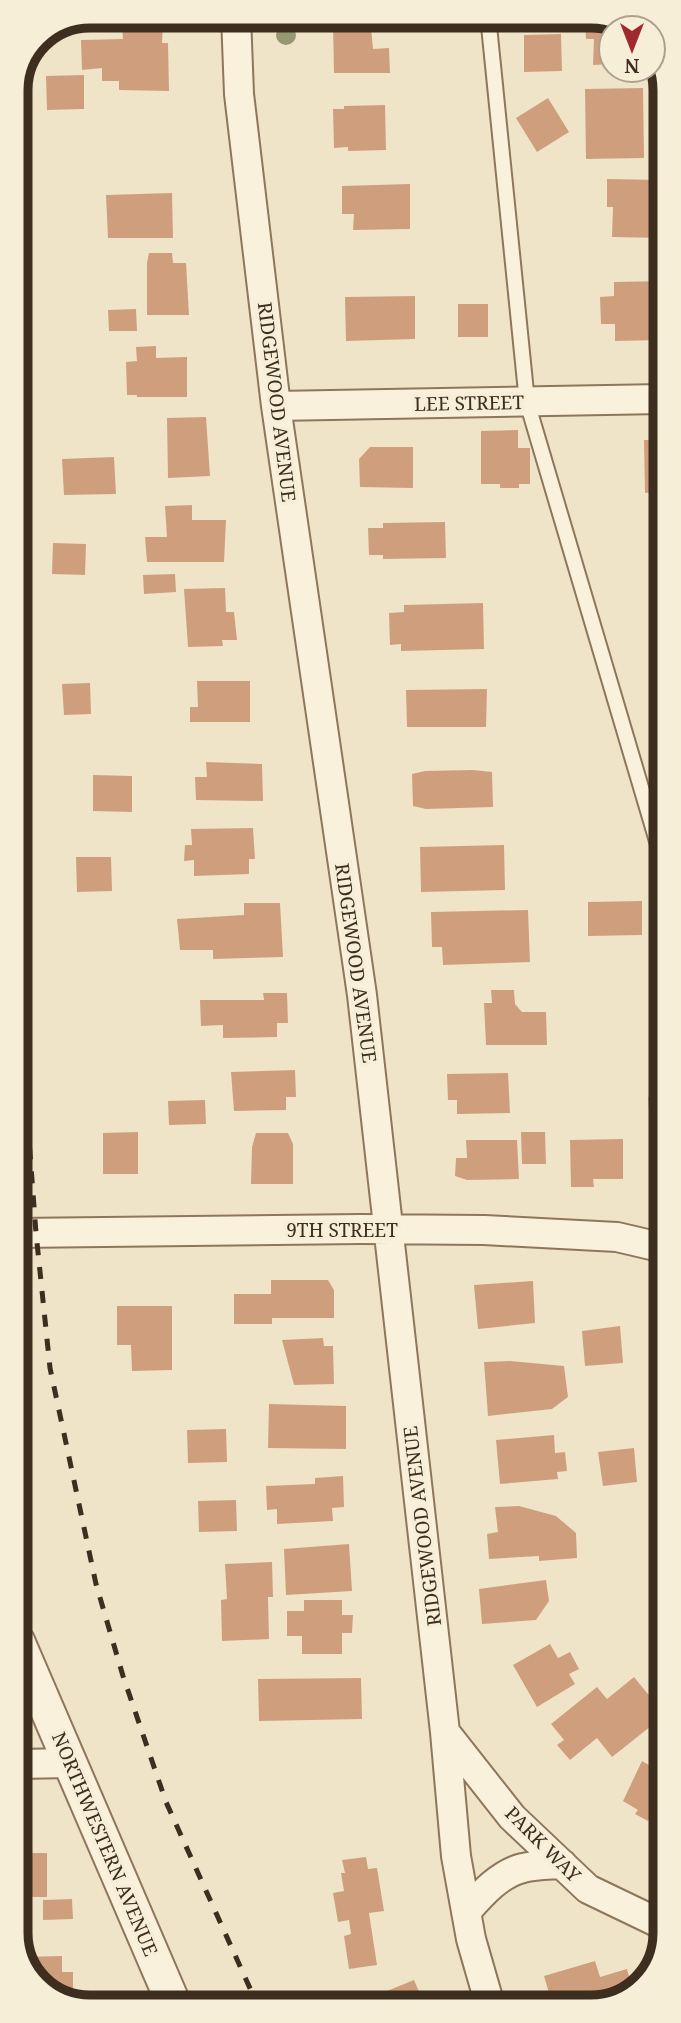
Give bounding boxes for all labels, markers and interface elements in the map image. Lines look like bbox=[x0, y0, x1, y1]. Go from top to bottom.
north arrow bbox=[597, 14, 667, 84]
text: N bbox=[624, 53, 639, 79]
street label: RIDGEWOOD AVENUE bbox=[252, 301, 302, 504]
street label: LEE STREET bbox=[414, 389, 524, 417]
street label: RIDGEWOOD AVENUE bbox=[329, 862, 383, 1065]
street label: 9TH STREET bbox=[286, 1217, 398, 1243]
street label: RIDGEWOOD AVENUE bbox=[397, 1424, 447, 1627]
street label: NORTHWESTERN AVENUE bbox=[46, 1728, 164, 1960]
street label: PARK WAY bbox=[499, 1800, 587, 1888]

